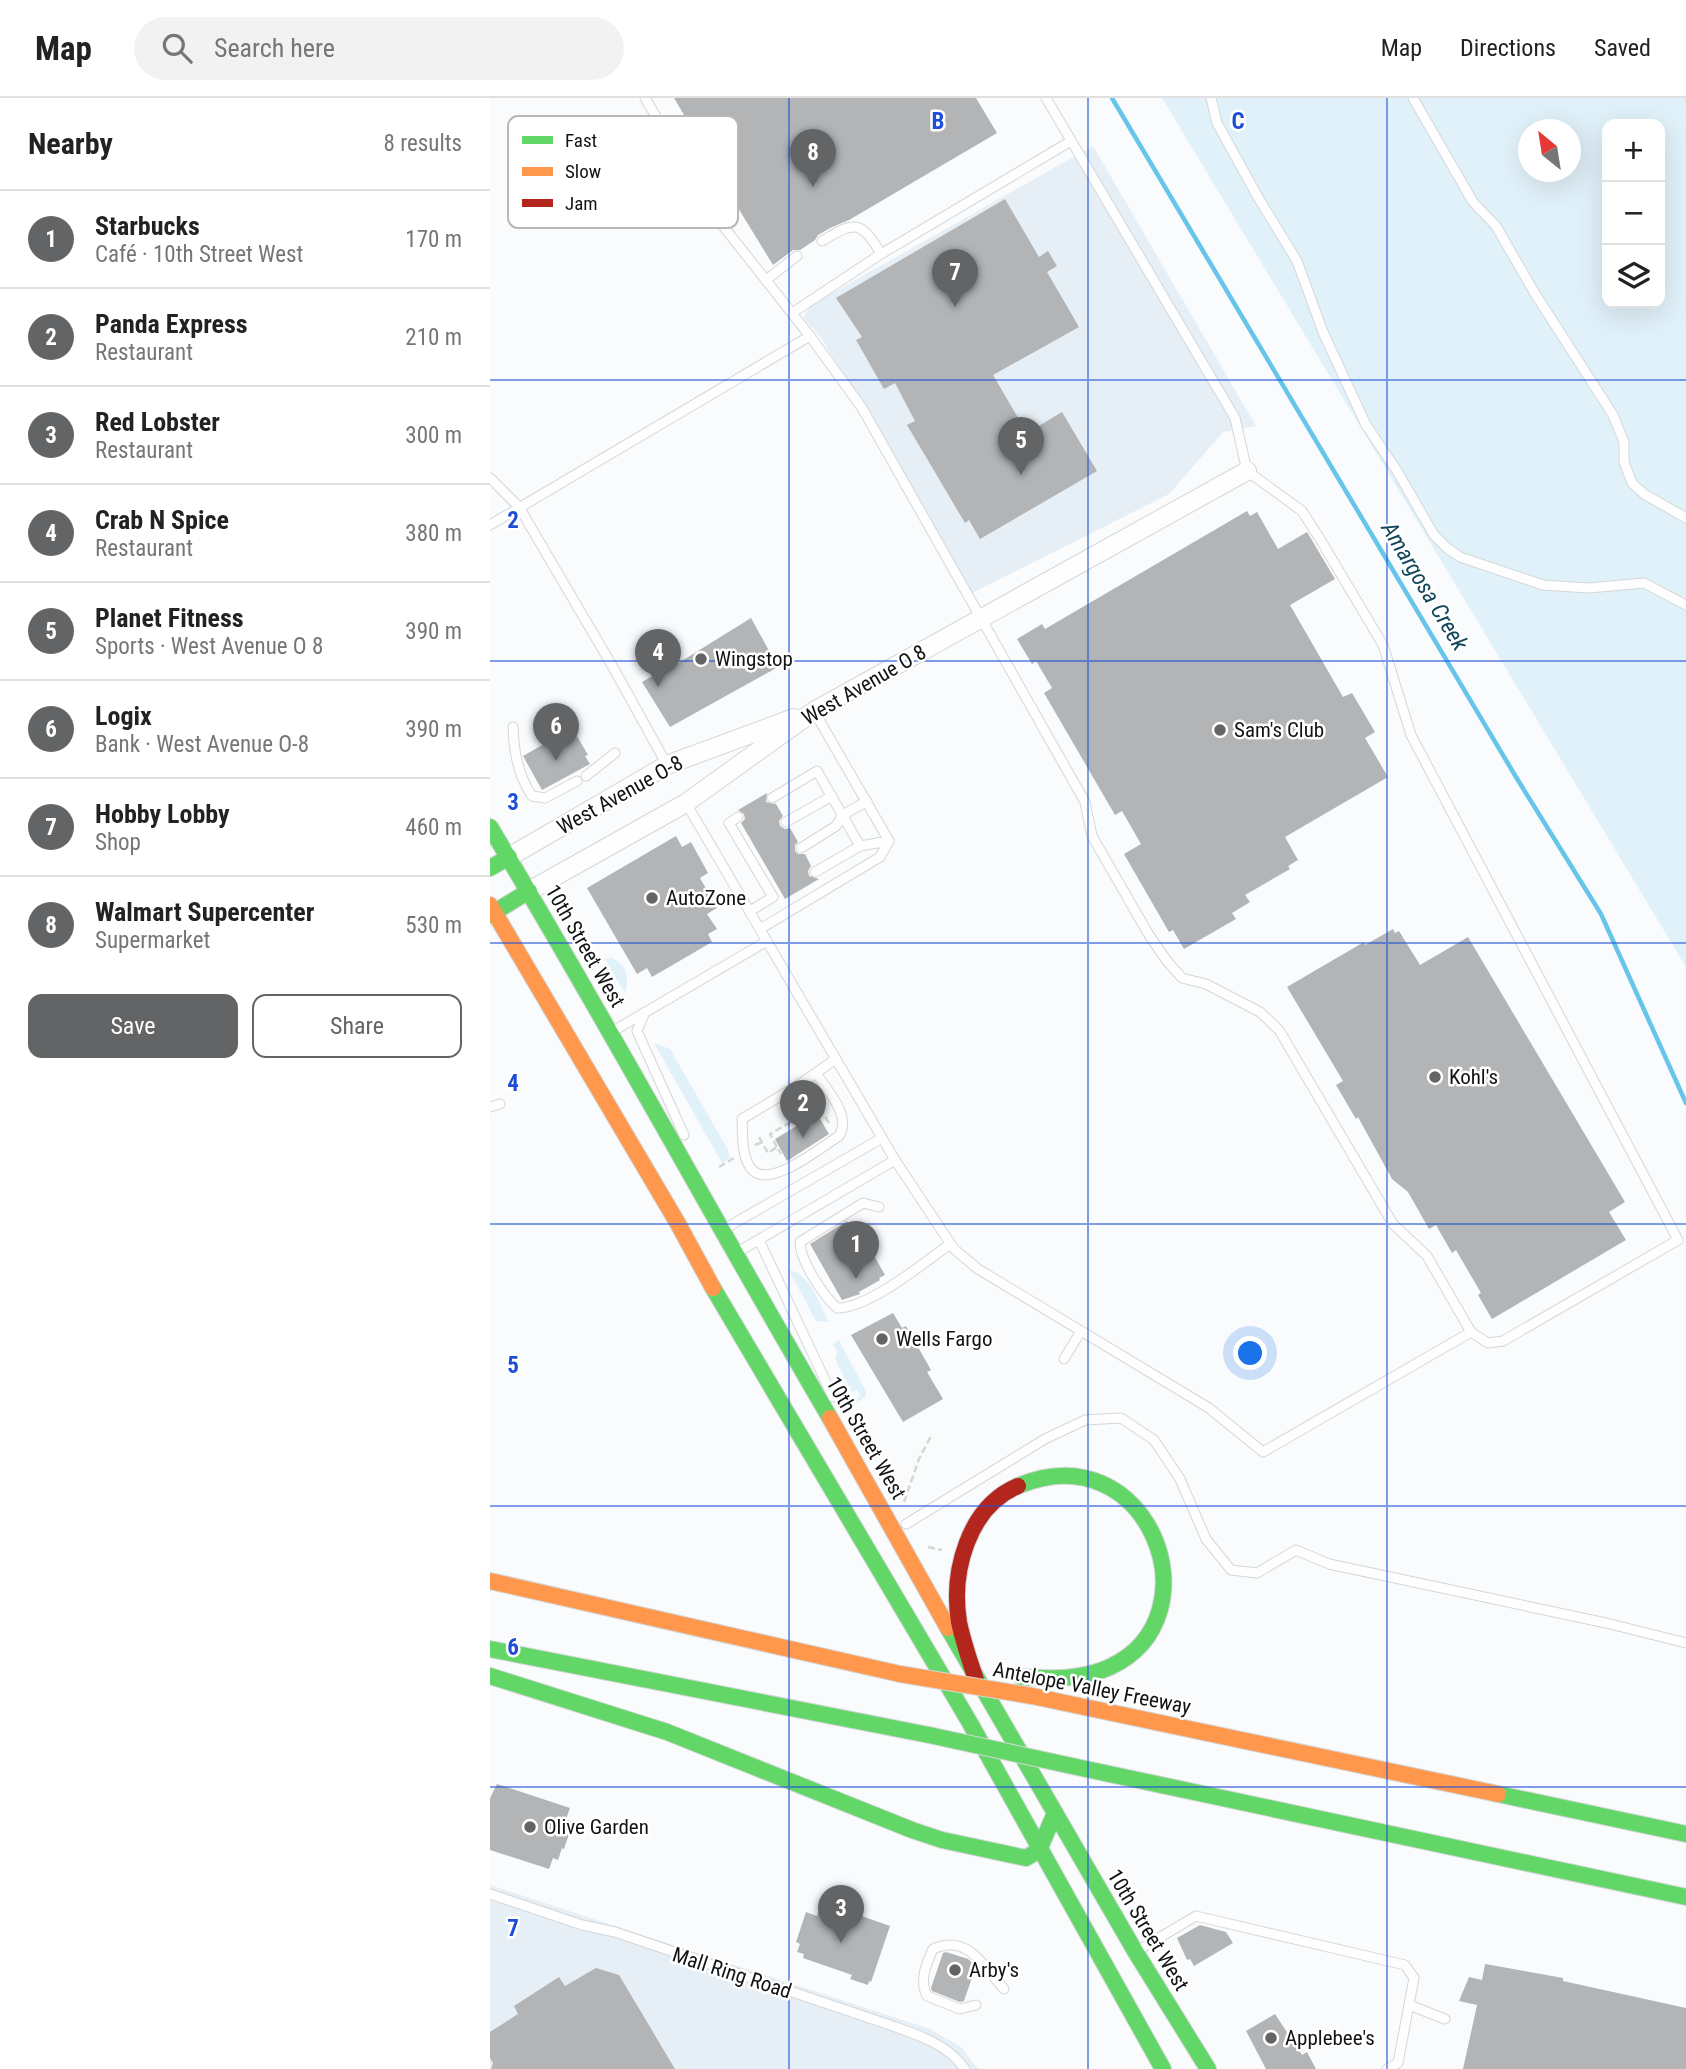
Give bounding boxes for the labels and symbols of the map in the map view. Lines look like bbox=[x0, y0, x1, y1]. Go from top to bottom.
text: B bbox=[932, 108, 944, 135]
text: C bbox=[1231, 108, 1245, 135]
legend bbox=[508, 116, 738, 228]
north arrow bbox=[1518, 119, 1581, 182]
text: Fast bbox=[565, 129, 597, 152]
pin: 8 bbox=[790, 129, 836, 187]
text: Slow bbox=[565, 160, 601, 183]
text: Jam bbox=[565, 192, 598, 215]
pin: 7 bbox=[932, 249, 978, 307]
pin: 5 bbox=[998, 417, 1044, 475]
text: 2 bbox=[507, 507, 519, 534]
water label: Amargosa Creek bbox=[1375, 516, 1474, 656]
pin: 4 bbox=[635, 629, 681, 687]
street label: West Avenue O 8 bbox=[798, 640, 930, 730]
place label: Wingstop bbox=[715, 647, 793, 671]
marker: Wingstop bbox=[693, 651, 709, 667]
pin: 6 bbox=[533, 703, 579, 761]
place label: Sam's Club bbox=[1234, 718, 1324, 742]
marker: Sam's Club bbox=[1212, 722, 1228, 738]
street label: West Avenue O-8 bbox=[553, 751, 687, 839]
text: 3 bbox=[507, 789, 519, 816]
street label: 10th Street West bbox=[540, 881, 630, 1011]
place label: AutoZone bbox=[666, 886, 746, 910]
marker: AutoZone bbox=[644, 890, 660, 906]
place label: Kohl's bbox=[1449, 1065, 1498, 1089]
marker: Kohl's bbox=[1427, 1069, 1443, 1085]
text: 4 bbox=[507, 1070, 519, 1097]
pin: 2 bbox=[780, 1080, 826, 1138]
pin: 1 bbox=[833, 1221, 879, 1279]
place label: Wells Fargo bbox=[896, 1327, 992, 1351]
marker: Wells Fargo bbox=[874, 1331, 890, 1347]
your location bbox=[1233, 1336, 1267, 1370]
text: 5 bbox=[507, 1352, 519, 1379]
street label: 10th Street West bbox=[821, 1373, 911, 1503]
text: 6 bbox=[507, 1634, 519, 1661]
street label: Antelope Valley Freeway bbox=[991, 1657, 1193, 1719]
place label: Olive Garden bbox=[544, 1815, 649, 1839]
marker: Olive Garden bbox=[522, 1819, 538, 1835]
street label: 10th Street West bbox=[1102, 1865, 1194, 1995]
pin: 3 bbox=[818, 1885, 864, 1943]
text: 7 bbox=[507, 1915, 519, 1942]
street label: Mall Ring Road bbox=[669, 1942, 795, 2004]
place label: Arby's bbox=[969, 1958, 1019, 1982]
marker: Arby's bbox=[947, 1962, 963, 1978]
place label: Applebee's bbox=[1285, 2026, 1375, 2050]
marker: Applebee's bbox=[1263, 2030, 1279, 2046]

